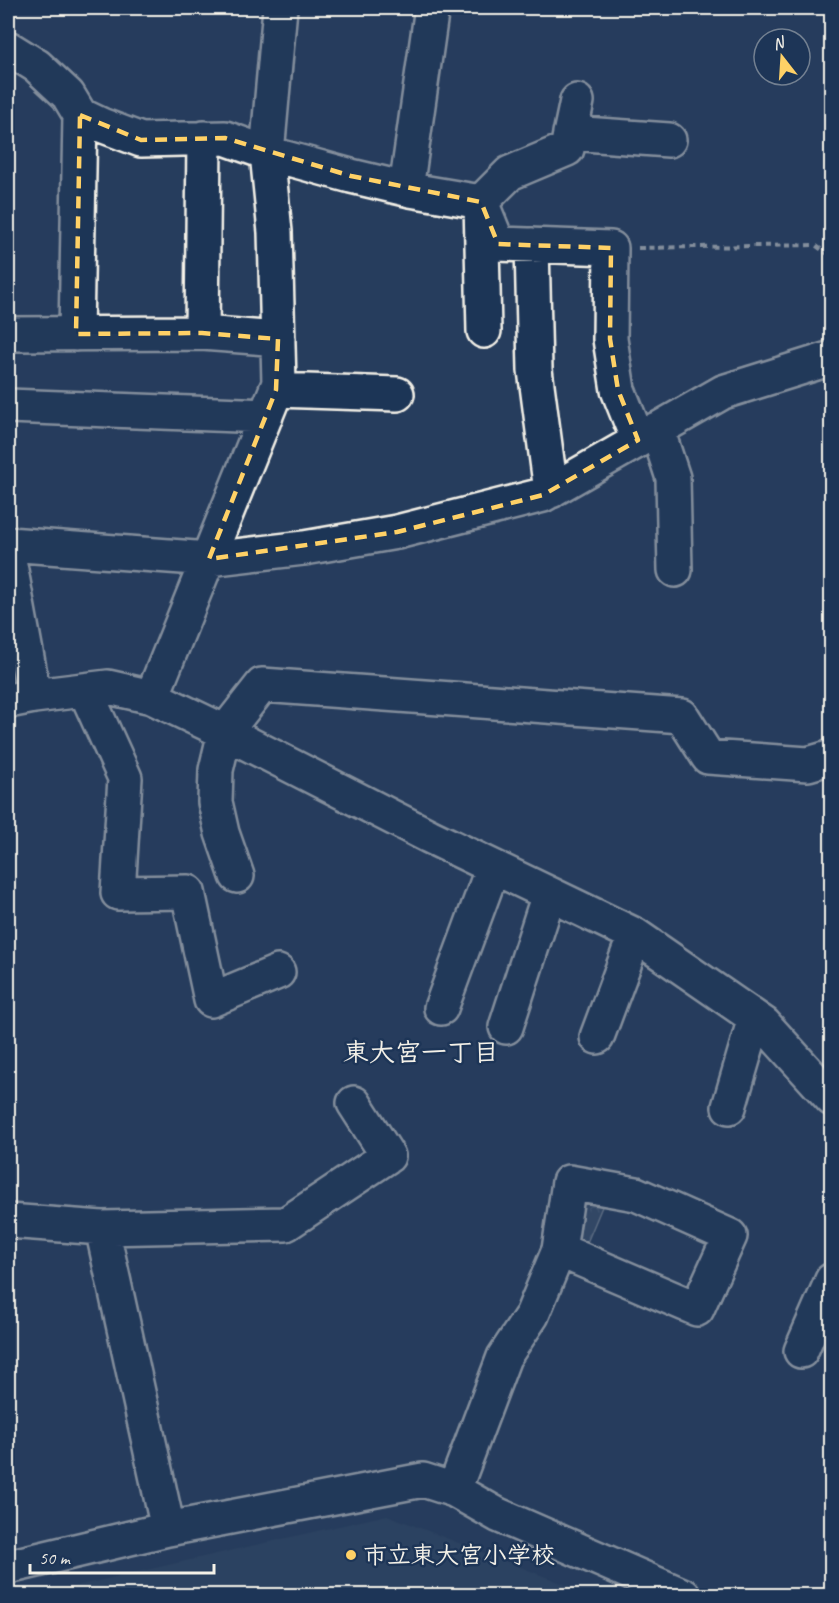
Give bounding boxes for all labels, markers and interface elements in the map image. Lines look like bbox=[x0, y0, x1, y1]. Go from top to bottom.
north arrow bbox=[752, 27, 812, 87]
text: N bbox=[770, 32, 789, 55]
district label: 東大宮一丁目 bbox=[343, 1036, 499, 1069]
scale bar bbox=[30, 1537, 214, 1575]
place label: 市立東大宮小学校 bbox=[363, 1540, 555, 1570]
text: 50 m bbox=[39, 1547, 72, 1569]
marker: 市立東大宮小学校 bbox=[344, 1548, 358, 1562]

